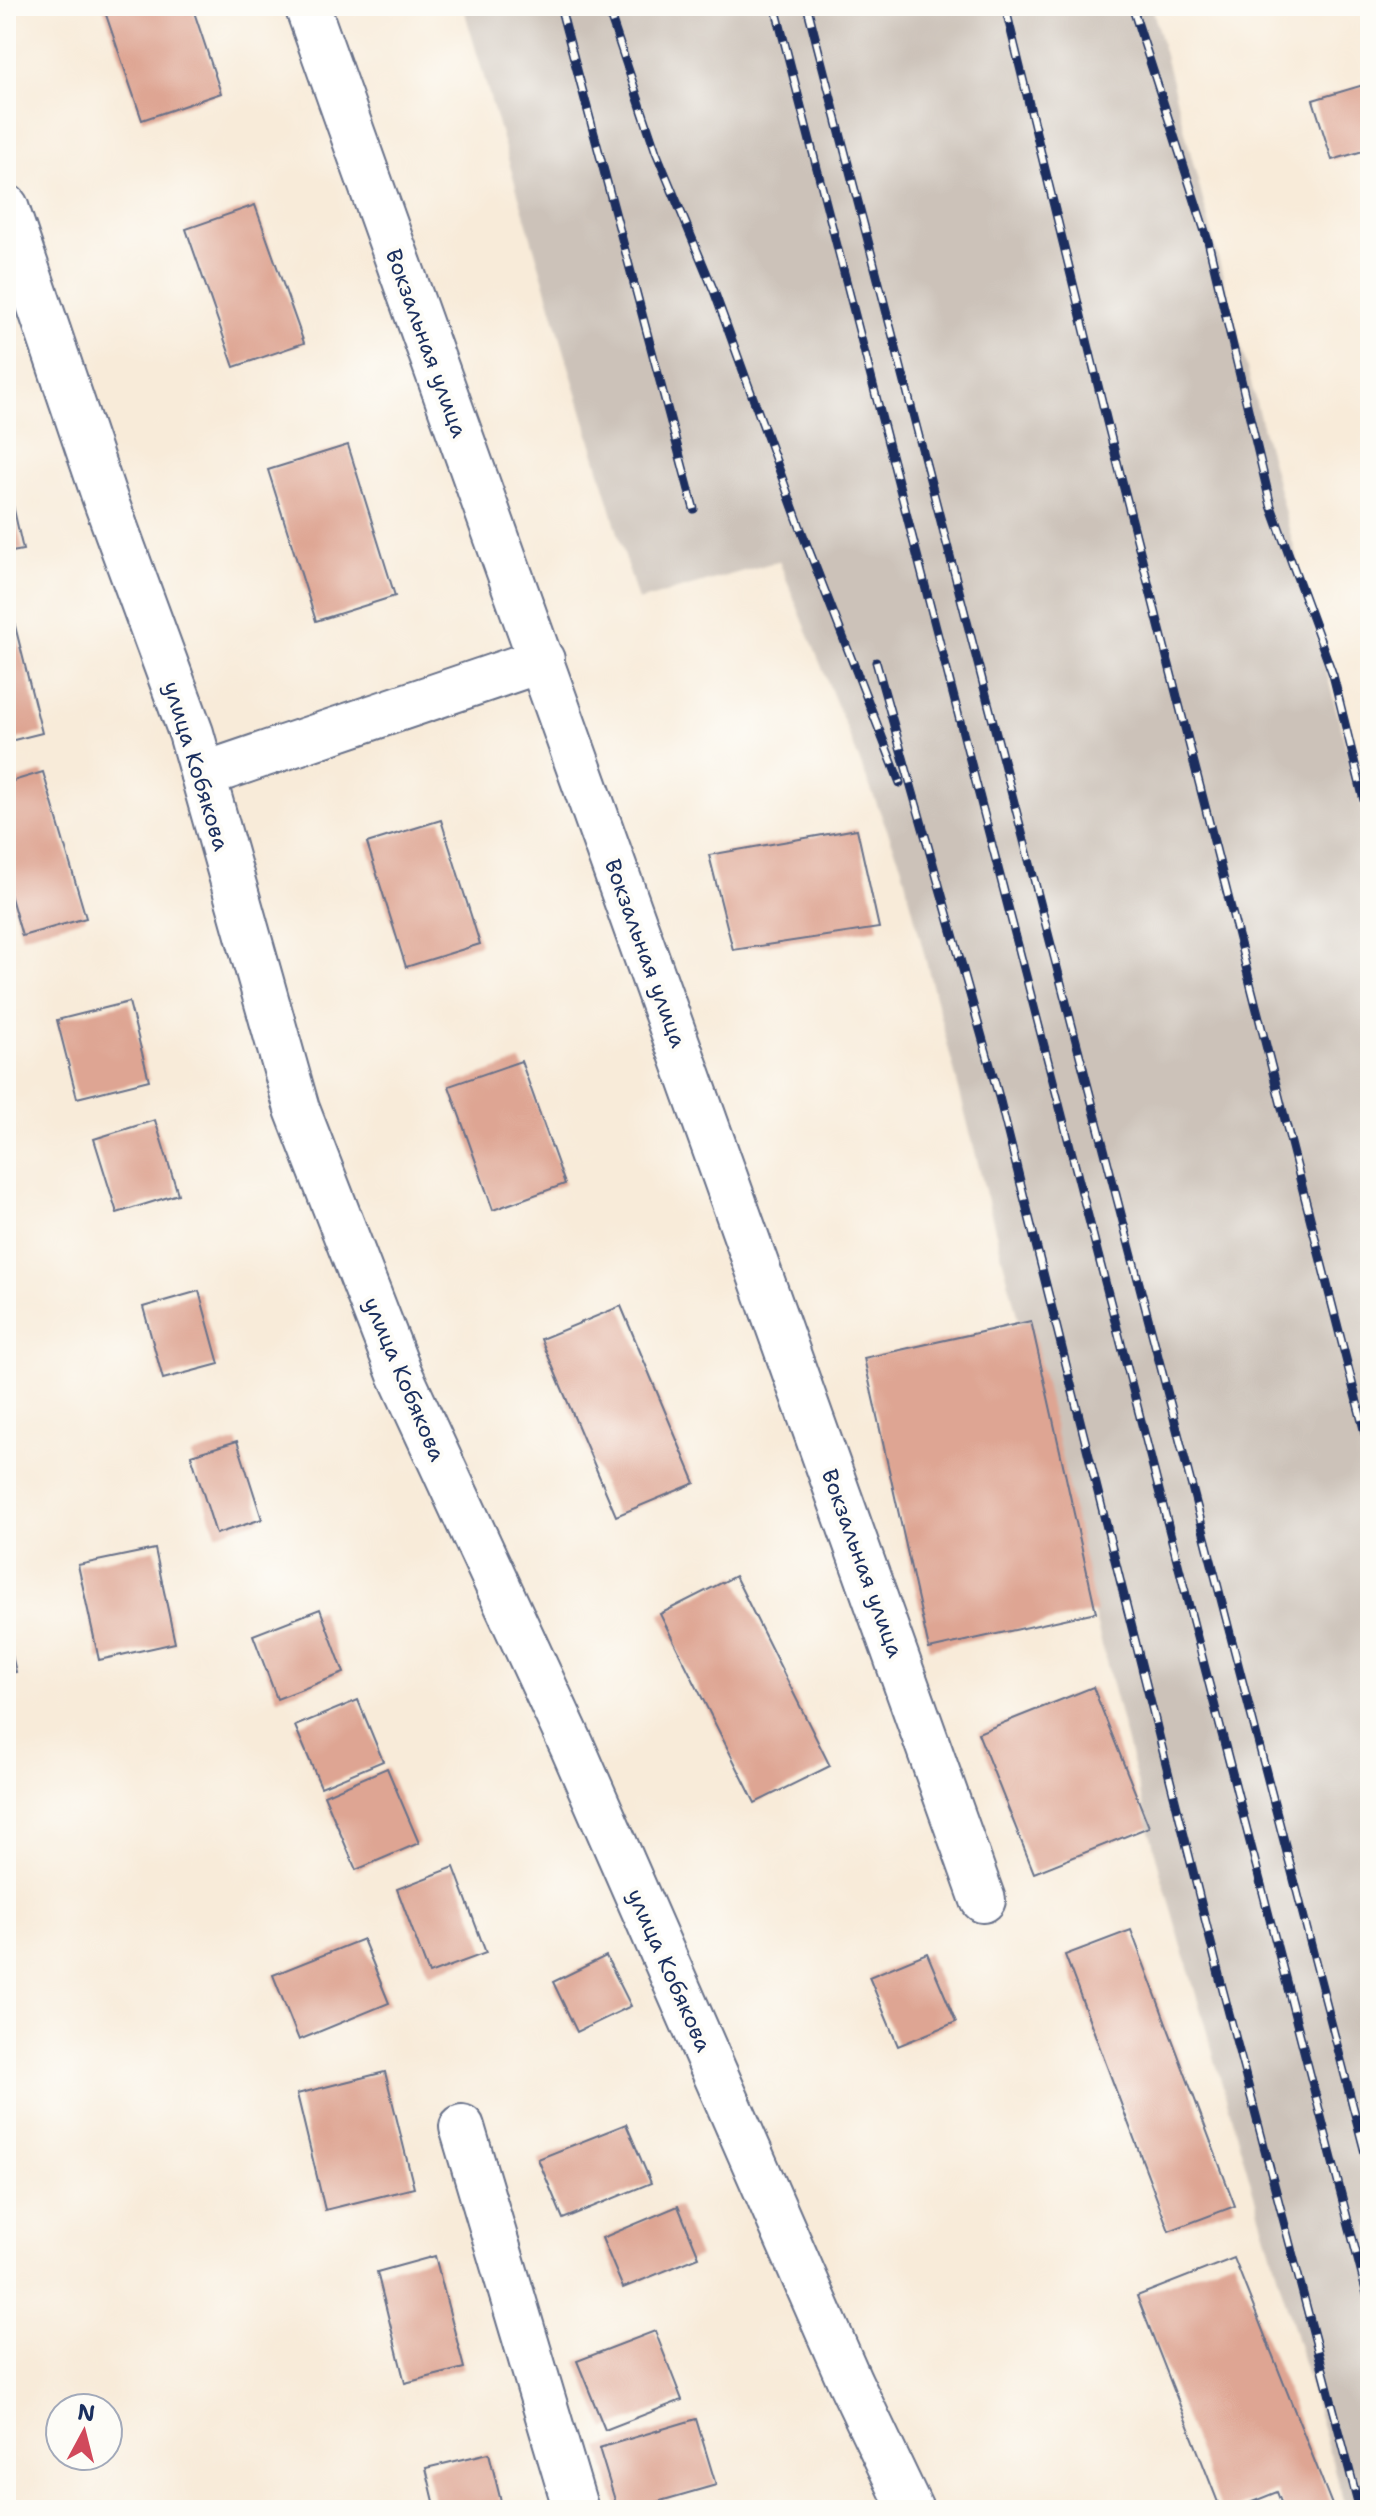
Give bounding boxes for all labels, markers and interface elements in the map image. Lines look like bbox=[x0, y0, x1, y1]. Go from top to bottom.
street label: Вокзальная улица bbox=[379, 245, 474, 442]
street label: улица Кобякова bbox=[157, 678, 236, 855]
street label: Вокзальная улица bbox=[598, 855, 693, 1052]
street label: улица Кобякова bbox=[357, 1293, 452, 1466]
street label: Вокзальная улица bbox=[815, 1465, 910, 1662]
street label: улица Кобякова bbox=[621, 1884, 719, 2057]
north arrow bbox=[44, 2392, 124, 2472]
text: N bbox=[76, 2397, 97, 2428]

